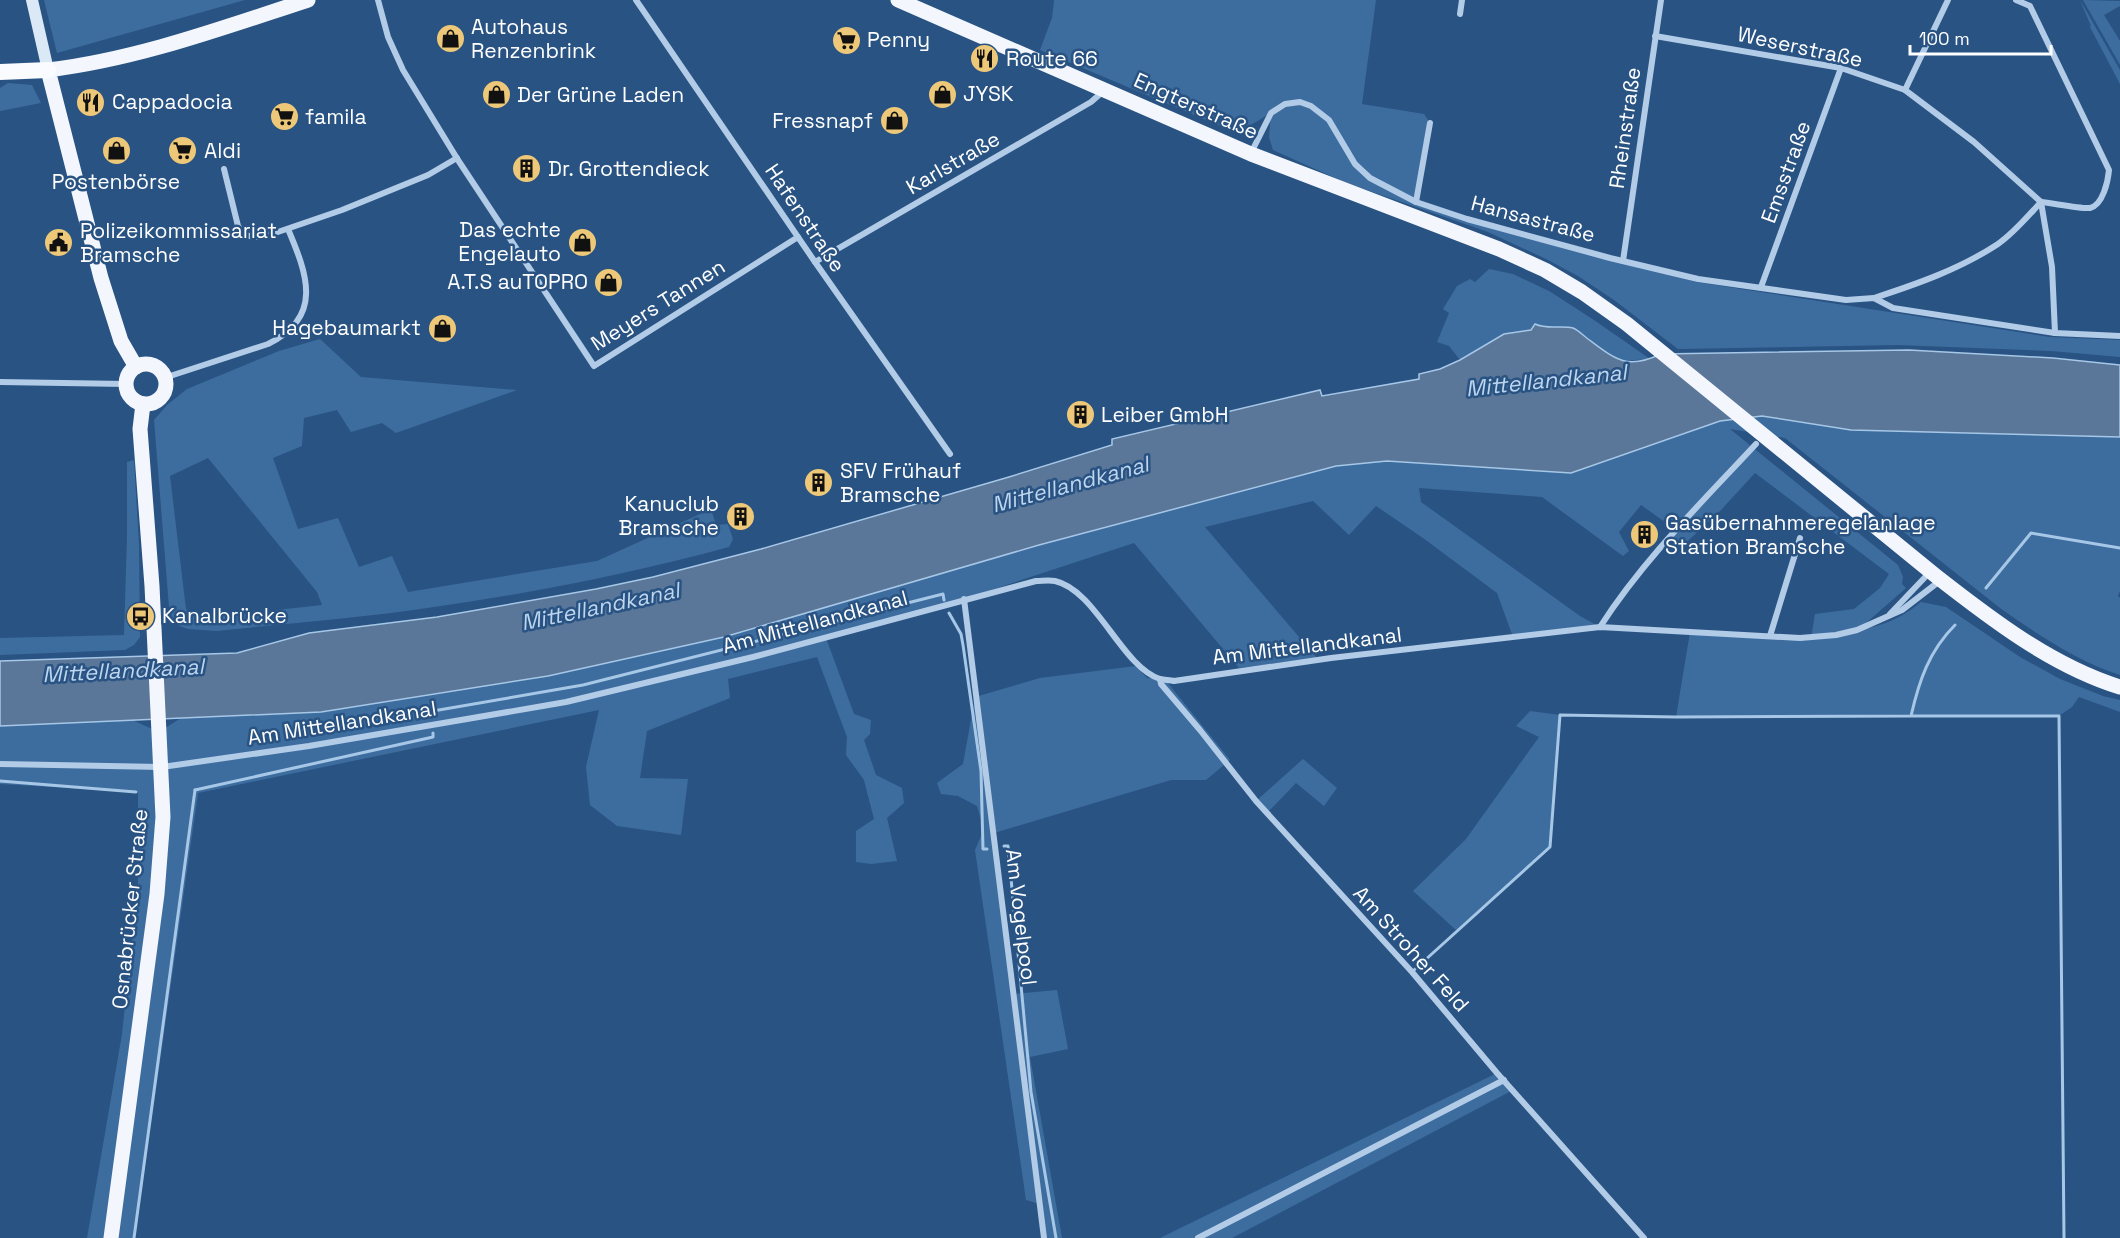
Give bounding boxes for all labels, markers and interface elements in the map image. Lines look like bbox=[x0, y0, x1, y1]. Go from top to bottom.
place label: Autohaus Renzenbrink bbox=[471, 13, 596, 64]
scale bar bbox=[1910, 18, 2051, 56]
street label: Weserstraße bbox=[1735, 20, 1865, 73]
shop icon: Autohaus Renzenbrink bbox=[434, 23, 466, 55]
supermarket icon: Penny bbox=[830, 24, 862, 56]
place label: Penny bbox=[867, 26, 930, 53]
text: 100 m bbox=[1919, 27, 1970, 50]
restaurant icon: Route 66 bbox=[969, 43, 1001, 75]
place label: Route 66 bbox=[1006, 45, 1098, 72]
street label: Rheinstraße bbox=[1603, 65, 1646, 190]
street label: Engterstraße bbox=[1130, 66, 1263, 145]
shop icon: JYSK bbox=[926, 78, 958, 110]
shop icon: Der Grüne Laden bbox=[480, 79, 512, 111]
place label: JYSK bbox=[963, 80, 1014, 107]
place label: Der Grüne Laden bbox=[517, 81, 684, 108]
restaurant icon: Cappadocia bbox=[75, 86, 107, 118]
place label: Cappadocia bbox=[112, 88, 233, 115]
supermarket icon: famila bbox=[268, 101, 300, 133]
place label: famila bbox=[305, 103, 367, 130]
shop icon: Fressnapf bbox=[878, 105, 910, 137]
place label: Fressnapf bbox=[772, 107, 873, 134]
street label: Emsstraße bbox=[1755, 117, 1816, 227]
street label: Karlstraße bbox=[901, 125, 1004, 200]
shop icon: Postenbörse bbox=[100, 135, 132, 167]
supermarket icon: Aldi bbox=[167, 135, 199, 167]
place label: Aldi bbox=[204, 137, 241, 164]
building icon: Dr. Grottendieck bbox=[511, 153, 543, 185]
place label: Dr. Grottendieck bbox=[548, 155, 710, 182]
street label: Hafenstraße bbox=[759, 158, 852, 277]
place label: Postenbörse bbox=[52, 168, 180, 195]
street label: Hansastraße bbox=[1468, 189, 1598, 248]
place label: Das echte Engelauto bbox=[458, 216, 561, 267]
place label: Polizeikommissariat Bramsche bbox=[80, 217, 277, 268]
shop icon: Das echte Engelauto bbox=[566, 226, 598, 258]
public building icon: Polizeikommissariat Bramsche bbox=[43, 227, 75, 259]
street label: Meyers Tannen bbox=[586, 253, 730, 357]
shop icon: A.T.S auTOPRO bbox=[593, 266, 625, 298]
place label: A.T.S auTOPRO bbox=[447, 268, 588, 295]
shop icon: Hagebaumarkt bbox=[426, 312, 458, 344]
place label: Hagebaumarkt bbox=[272, 314, 421, 341]
water label: Mittellandkanal bbox=[1464, 357, 1630, 402]
building icon: Leiber GmbH bbox=[1064, 399, 1096, 431]
place label: Leiber GmbH bbox=[1101, 401, 1228, 428]
water label: Mittellandkanal bbox=[988, 449, 1154, 518]
place label: SFV Frühauf Bramsche bbox=[840, 457, 961, 508]
building icon: SFV Frühauf Bramsche bbox=[803, 467, 835, 499]
place label: Kanuclub Bramsche bbox=[618, 490, 719, 541]
building icon: Kanuclub Bramsche bbox=[724, 500, 756, 532]
place label: Gasübernahmeregelanlage Station Bramsche bbox=[1665, 509, 1936, 560]
building icon: Gasübernahmeregelanlage Station Bramsche bbox=[1628, 519, 1660, 551]
water label: Mittellandkanal bbox=[518, 575, 684, 636]
street label: Am Mittellandkanal bbox=[719, 584, 911, 659]
bus stop icon: Kanalbrücke bbox=[125, 600, 157, 632]
place label: Kanalbrücke bbox=[162, 602, 287, 629]
street label: Am Mittellandkanal bbox=[1211, 620, 1403, 671]
water label: Mittellandkanal bbox=[42, 652, 207, 688]
street label: Am Mittellandkanal bbox=[246, 694, 438, 751]
street label: Osnabrücker Straße bbox=[106, 807, 153, 1010]
street label: Am Vogelpool bbox=[1000, 847, 1043, 987]
street label: Am Stroher Feld bbox=[1348, 880, 1475, 1017]

